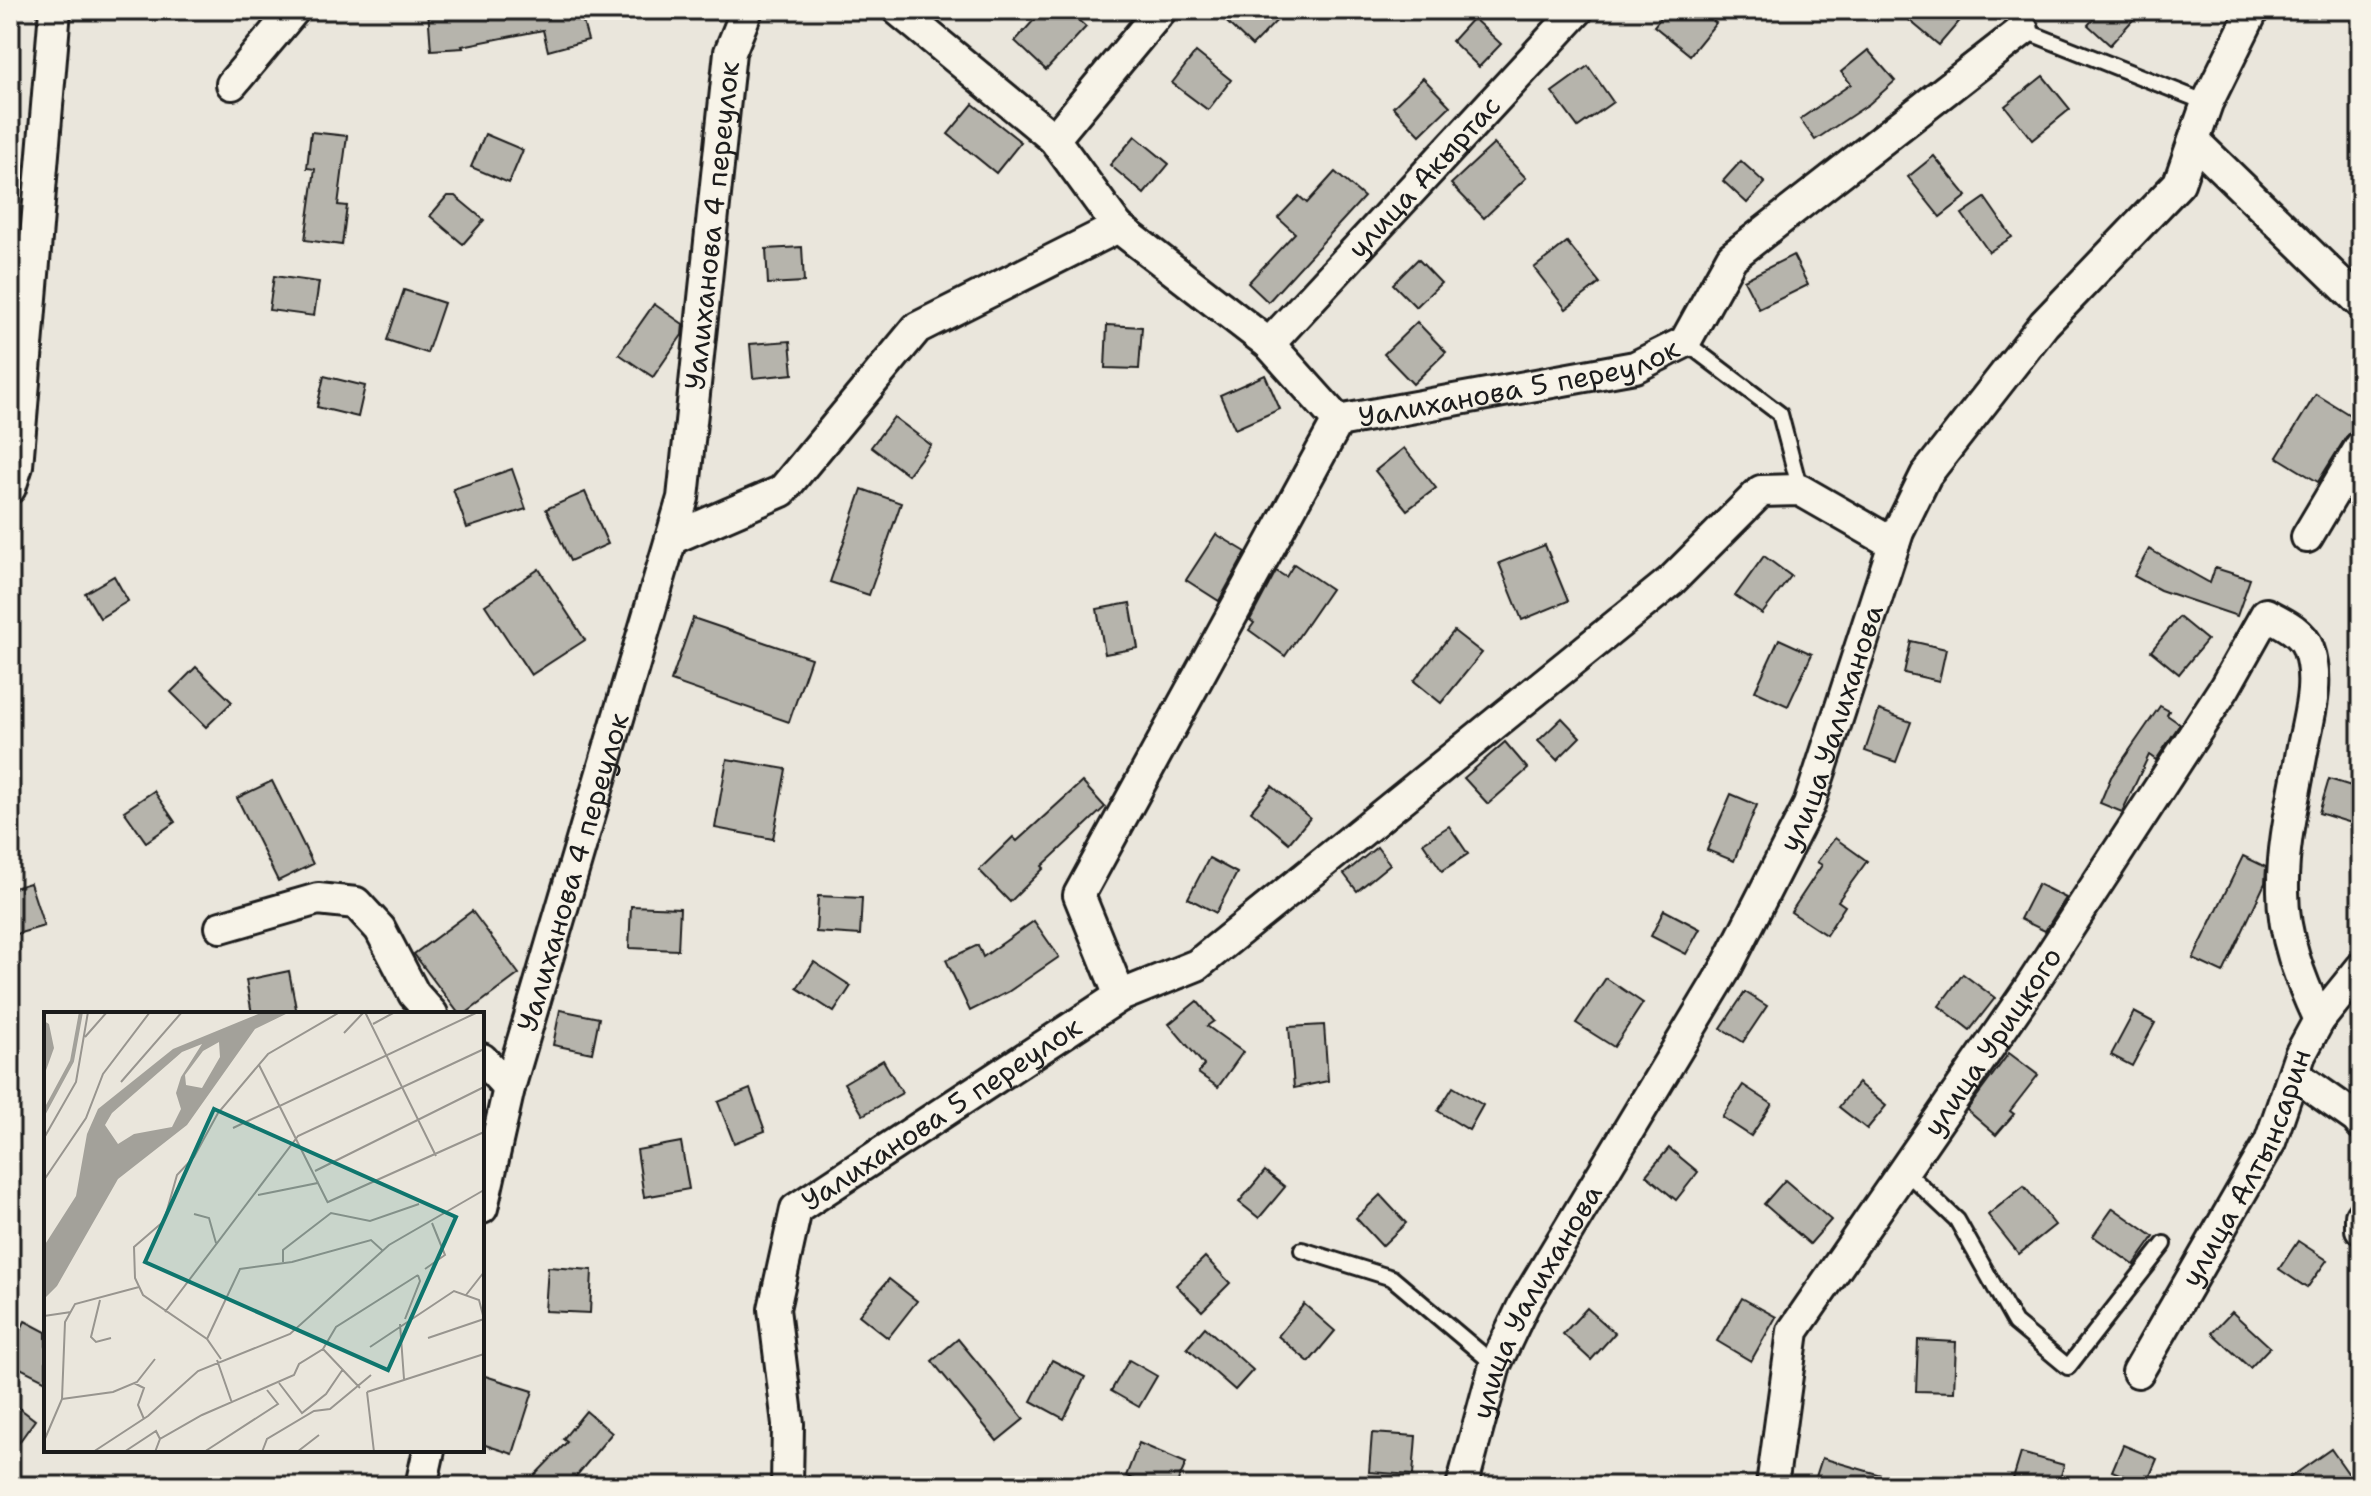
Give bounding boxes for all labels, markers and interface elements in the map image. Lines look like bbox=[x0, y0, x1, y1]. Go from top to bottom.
street label: Уалиханова 4 переулок bbox=[675, 59, 748, 392]
street label: улица Акыртас bbox=[1339, 87, 1509, 266]
street label: Уалиханова 5 переулок bbox=[1355, 329, 1686, 436]
street label: улица Уалиханова bbox=[1770, 600, 1892, 858]
street label: Уалиханова 4 переулок bbox=[508, 708, 638, 1036]
street label: улица Урицкого bbox=[1914, 939, 2070, 1144]
street label: Уалиханова 5 переулок bbox=[794, 1008, 1089, 1219]
inset map bbox=[44, 1012, 484, 1452]
street label: улица Алтынсарин bbox=[2172, 1044, 2320, 1294]
street label: улица Уалиханова bbox=[1462, 1177, 1611, 1423]

